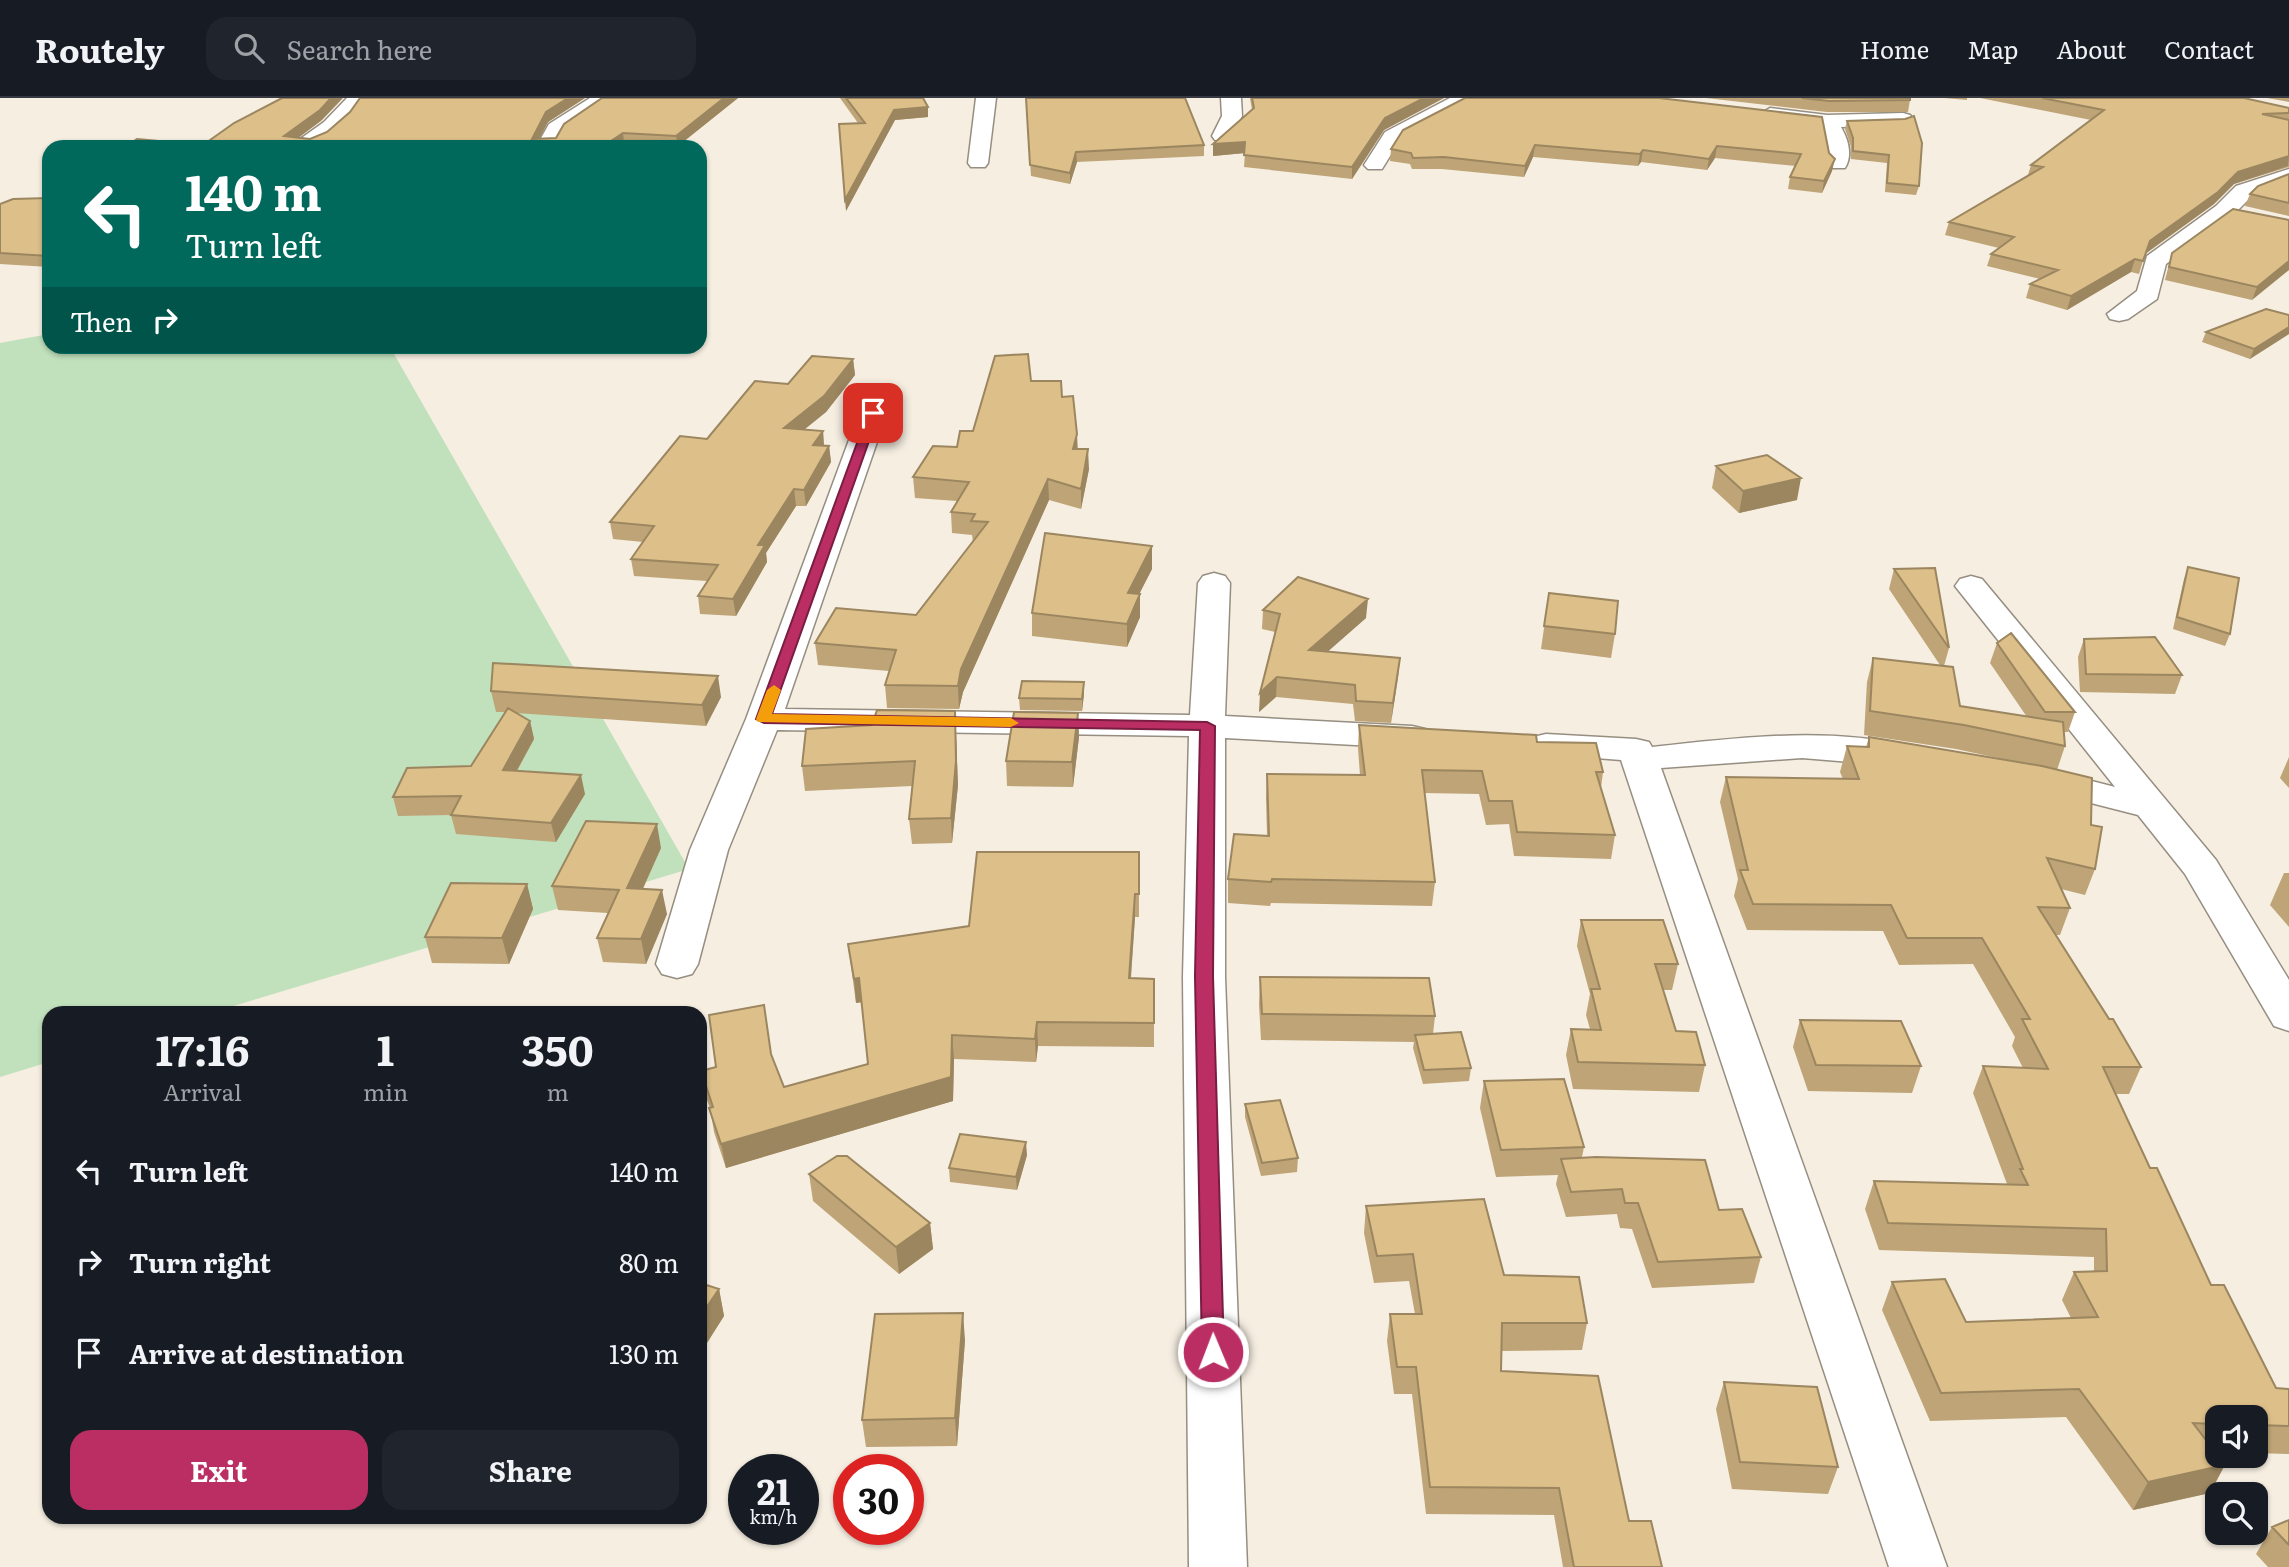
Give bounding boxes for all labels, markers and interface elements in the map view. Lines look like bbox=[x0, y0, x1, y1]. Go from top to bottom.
search box bbox=[206, 17, 696, 80]
text: Routely bbox=[35, 24, 164, 73]
icon: search bbox=[230, 29, 268, 67]
text: Search here bbox=[286, 29, 432, 68]
text: Home bbox=[1860, 31, 1929, 66]
text: Map bbox=[1967, 31, 2018, 66]
text: About bbox=[2056, 31, 2126, 66]
text: Contact bbox=[2164, 31, 2254, 66]
text: 140 m bbox=[185, 153, 322, 226]
icon: left bbox=[70, 168, 161, 259]
text: Turn left bbox=[185, 220, 322, 268]
text: Then bbox=[70, 301, 132, 340]
icon: right bbox=[146, 301, 184, 339]
pin bbox=[843, 383, 903, 443]
icon: arrive bbox=[854, 394, 892, 432]
text: 17:16 bbox=[155, 1017, 249, 1079]
text: 1 bbox=[377, 1017, 394, 1079]
text: 350 bbox=[522, 1017, 594, 1079]
text: Arrival bbox=[163, 1074, 242, 1108]
text: min bbox=[363, 1074, 408, 1108]
text: m bbox=[546, 1074, 569, 1108]
text: Turn left bbox=[129, 1151, 248, 1190]
text: 140 m bbox=[610, 1151, 679, 1190]
icon: left bbox=[70, 1152, 108, 1190]
text: Turn right bbox=[129, 1242, 271, 1281]
text: 80 m bbox=[619, 1242, 679, 1281]
icon: right bbox=[70, 1243, 108, 1281]
position arrow bbox=[1176, 1315, 1250, 1389]
text: Arrive at destination bbox=[129, 1333, 404, 1372]
text: 130 m bbox=[609, 1333, 679, 1372]
icon: arrive bbox=[70, 1334, 108, 1372]
map controls bbox=[2205, 1405, 2268, 1545]
button: sound bbox=[2205, 1405, 2268, 1468]
button: Exit bbox=[70, 1430, 368, 1510]
button: Share bbox=[382, 1430, 679, 1510]
speed limit sign: 30 bbox=[833, 1454, 924, 1545]
text: 21 bbox=[757, 1464, 790, 1516]
button: search bbox=[2205, 1482, 2268, 1545]
text: km/h bbox=[750, 1503, 797, 1530]

